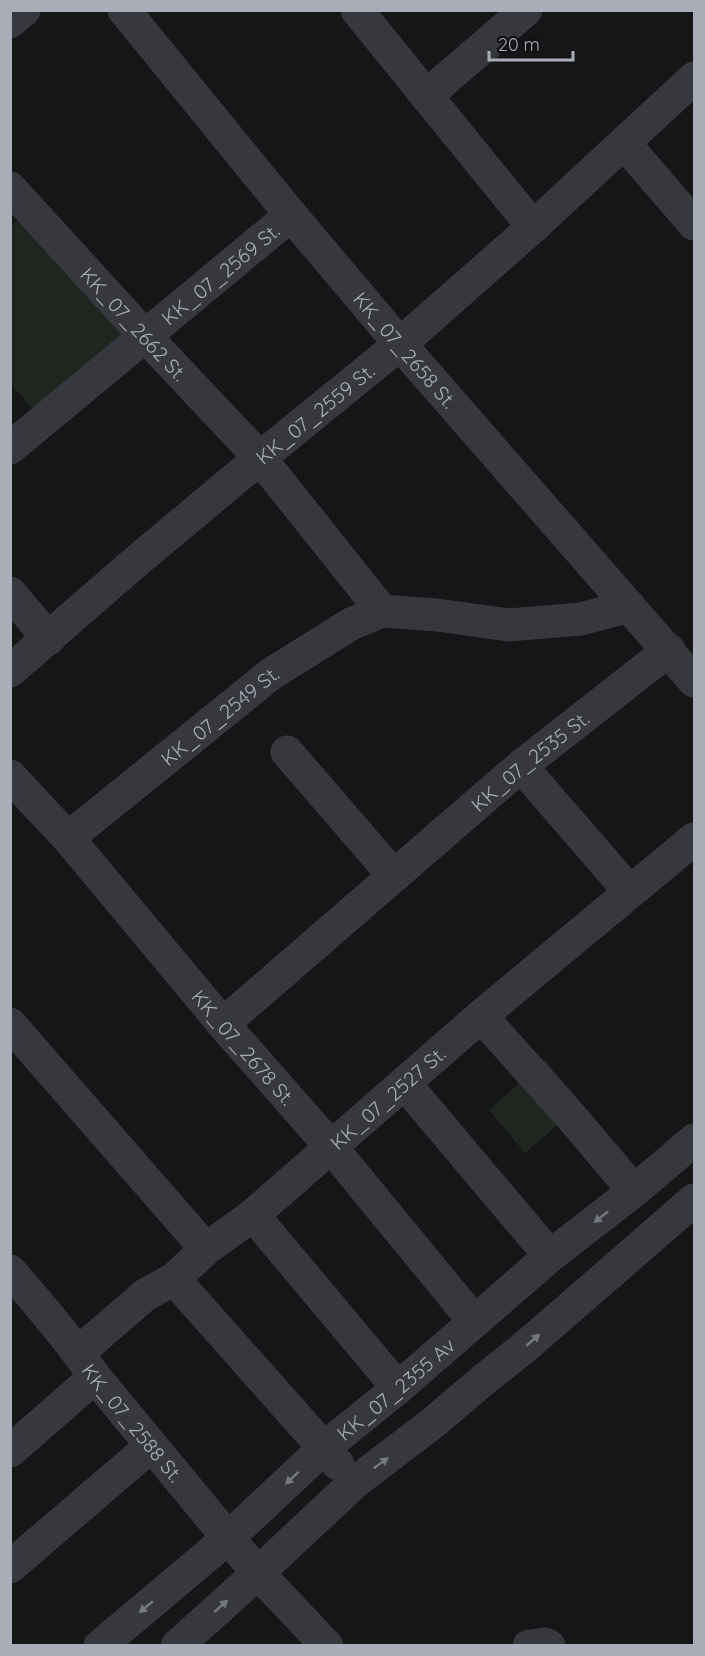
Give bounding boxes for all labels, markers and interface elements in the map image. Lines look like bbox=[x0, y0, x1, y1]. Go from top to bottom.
scale bar bbox=[489, 24, 573, 62]
text: 20 m bbox=[498, 33, 540, 56]
street label: KK_07_2569 St. bbox=[156, 218, 284, 330]
street label: KK_07_2662 St. bbox=[76, 262, 193, 386]
street label: KK_07_2658 St. bbox=[348, 286, 462, 413]
street label: KK_07_2559 St. bbox=[250, 358, 379, 469]
street label: KK_07_2549 St. bbox=[155, 660, 283, 771]
street label: KK_07_2535 St. bbox=[465, 705, 594, 817]
street label: KK_07_2678 St. bbox=[187, 984, 301, 1110]
street label: KK_07_2527 St. bbox=[325, 1041, 450, 1155]
one-way arrow bbox=[593, 1210, 608, 1222]
street label: KK_07_2355 Av bbox=[331, 1332, 460, 1445]
one-way arrow bbox=[525, 1334, 540, 1347]
street label: KK_07_2588 St. bbox=[77, 1359, 189, 1487]
one-way arrow bbox=[374, 1457, 389, 1469]
one-way arrow bbox=[284, 1471, 299, 1485]
one-way arrow bbox=[213, 1599, 228, 1613]
one-way arrow bbox=[138, 1600, 153, 1613]

